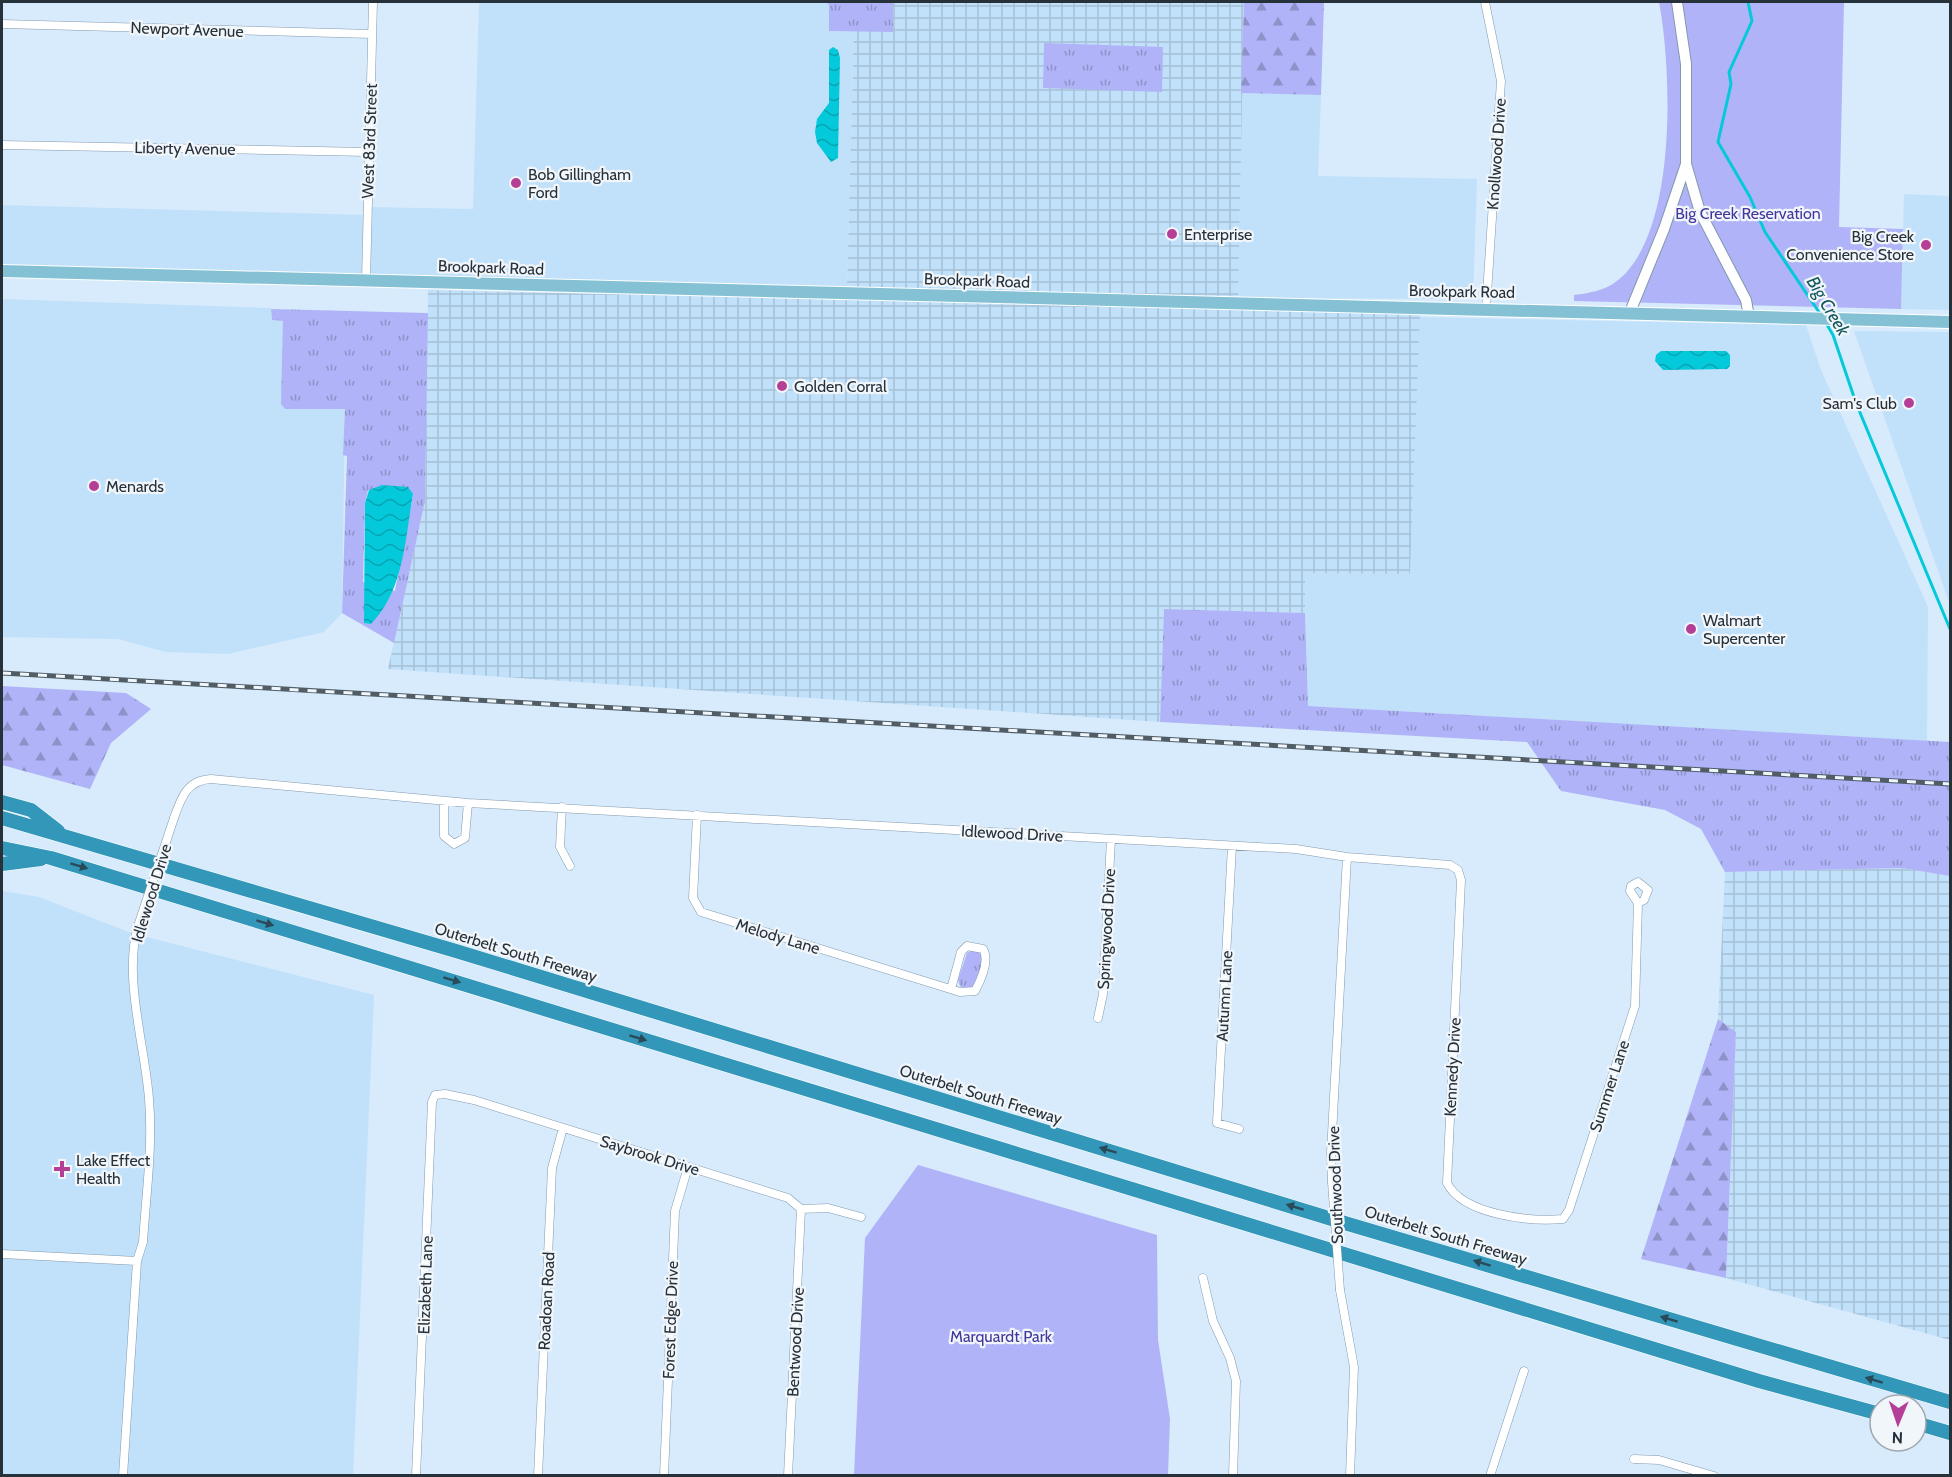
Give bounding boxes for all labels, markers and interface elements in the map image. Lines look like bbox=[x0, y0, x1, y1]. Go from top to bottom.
street label: Newport Avenue bbox=[130, 18, 244, 41]
street label: West 83rd Street bbox=[358, 83, 381, 199]
street label: Knollwood Drive bbox=[1483, 98, 1510, 210]
street label: Liberty Avenue bbox=[134, 138, 236, 159]
place label: Bob Gillingham Ford bbox=[528, 165, 631, 202]
marker: Bob Gillingham Ford bbox=[509, 176, 523, 190]
park label: Big Creek Reservation bbox=[1675, 204, 1821, 223]
place label: Enterprise bbox=[1184, 225, 1252, 244]
marker: Enterprise bbox=[1165, 227, 1179, 241]
place label: Big Creek Convenience Store bbox=[1786, 227, 1915, 264]
marker: Big Creek Convenience Store bbox=[1919, 238, 1933, 252]
street label: Brookpark Road bbox=[438, 256, 544, 279]
street label: Brookpark Road bbox=[924, 269, 1030, 292]
water label: Big Creek bbox=[1802, 272, 1855, 341]
street label: Brookpark Road bbox=[1409, 281, 1515, 302]
place label: Golden Corral bbox=[794, 377, 887, 396]
marker: Golden Corral bbox=[775, 379, 789, 393]
place label: Sam's Club bbox=[1823, 394, 1897, 413]
marker: Sam's Club bbox=[1902, 396, 1916, 410]
place label: Menards bbox=[106, 477, 164, 496]
marker: Menards bbox=[87, 479, 101, 493]
place label: Walmart Supercenter bbox=[1703, 611, 1786, 648]
marker: Walmart Supercenter bbox=[1684, 622, 1698, 636]
street label: Idlewood Drive bbox=[960, 821, 1063, 846]
street label: Idlewood Drive bbox=[127, 842, 175, 945]
one-way arrow bbox=[70, 862, 88, 871]
street label: Springwood Drive bbox=[1094, 868, 1119, 990]
street label: Melody Lane bbox=[734, 915, 822, 958]
one-way arrow bbox=[256, 919, 274, 928]
street label: Outerbelt South Freeway bbox=[432, 919, 599, 986]
street label: Autumn Lane bbox=[1213, 950, 1236, 1042]
one-way arrow bbox=[443, 976, 461, 986]
street label: Kennedy Drive bbox=[1440, 1017, 1465, 1117]
one-way arrow bbox=[629, 1034, 647, 1043]
street label: Summer Lane bbox=[1586, 1038, 1633, 1134]
street label: Outerbelt South Freeway bbox=[897, 1061, 1064, 1128]
street label: Southwood Drive bbox=[1324, 1126, 1347, 1244]
street label: Saybrook Drive bbox=[598, 1131, 702, 1180]
one-way arrow bbox=[1099, 1145, 1117, 1155]
place label: Lake Effect Health bbox=[76, 1151, 151, 1188]
marker: Lake Effect Health bbox=[53, 1160, 71, 1178]
one-way arrow bbox=[1286, 1202, 1304, 1211]
street label: Outerbelt South Freeway bbox=[1362, 1202, 1529, 1269]
street label: Elizabeth Lane bbox=[414, 1235, 437, 1335]
street label: Roadoan Road bbox=[534, 1251, 559, 1351]
one-way arrow bbox=[1473, 1258, 1491, 1267]
street label: Forest Edge Drive bbox=[659, 1261, 682, 1379]
street label: Bentwood Drive bbox=[783, 1287, 808, 1397]
one-way arrow bbox=[1659, 1314, 1677, 1323]
park label: Marquardt Park bbox=[950, 1327, 1053, 1346]
one-way arrow bbox=[1865, 1375, 1883, 1384]
north arrow bbox=[1868, 1393, 1928, 1453]
text: N bbox=[1892, 1428, 1903, 1447]

